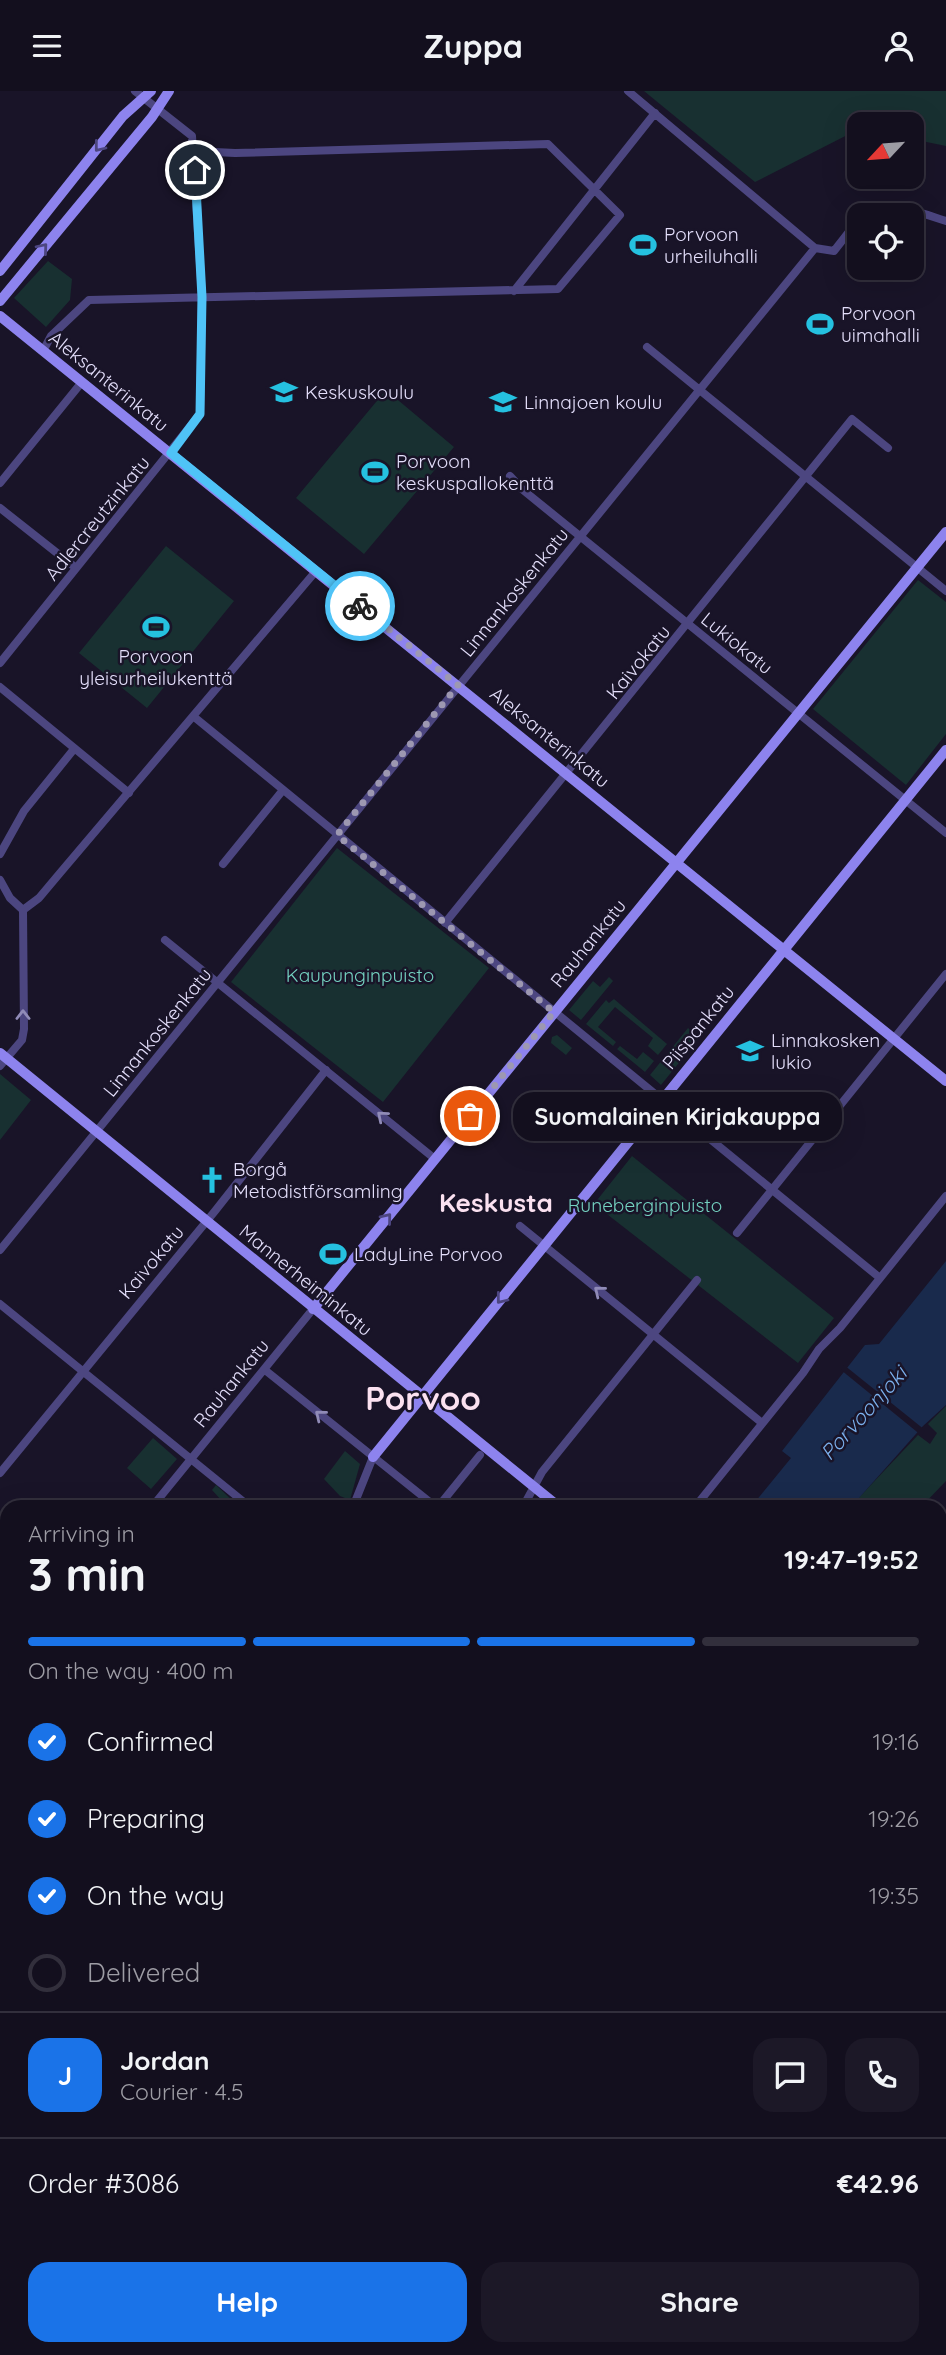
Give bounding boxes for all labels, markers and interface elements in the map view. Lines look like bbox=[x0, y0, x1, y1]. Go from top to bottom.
text: Zuppa bbox=[423, 26, 523, 66]
icon: menu bbox=[28, 27, 66, 65]
icon: person bbox=[880, 27, 918, 65]
north arrow bbox=[847, 112, 924, 189]
map controls bbox=[847, 112, 924, 280]
one-way arrow bbox=[94, 139, 107, 152]
pin bbox=[165, 140, 225, 200]
icon: home bbox=[176, 151, 214, 189]
button: locate bbox=[847, 203, 924, 280]
place label: Porvoon urheiluhalli bbox=[664, 222, 758, 268]
sports icon: Porvoon urheiluhalli bbox=[628, 230, 658, 260]
one-way arrow bbox=[35, 243, 47, 256]
place label: Porvoon uimahalli bbox=[841, 301, 920, 347]
sports icon: Porvoon uimahalli bbox=[805, 309, 835, 339]
street label: Aleksanterinkatu bbox=[44, 325, 174, 437]
school or university icon: Keskuskoulu bbox=[269, 377, 299, 407]
place label: Keskuskoulu bbox=[305, 380, 414, 404]
school or university icon: Linnajoen koulu bbox=[488, 387, 518, 417]
place label: Linnajoen koulu bbox=[524, 390, 662, 414]
place label: Porvoon keskuspallokenttä bbox=[396, 449, 554, 495]
street label: Adlercreutzinkatu bbox=[39, 451, 155, 585]
sports icon: Porvoon keskuspallokenttä bbox=[360, 457, 390, 487]
street label: Linnankoskenkatu bbox=[455, 523, 573, 661]
courier bbox=[325, 571, 395, 641]
icon: bike bbox=[341, 587, 379, 625]
street label: Lukiokatu bbox=[696, 607, 778, 679]
sports icon: Porvoon yleisurheilukenttä bbox=[141, 612, 171, 642]
street label: Kaivokatu bbox=[601, 620, 675, 704]
place label: Porvoon yleisurheilukenttä bbox=[79, 644, 233, 690]
street label: Aleksanterinkatu bbox=[485, 681, 615, 793]
street label: Rauhankatu bbox=[545, 894, 631, 992]
street label: Linnankoskenkatu bbox=[98, 963, 216, 1101]
park label: Kaupunginpuisto bbox=[286, 963, 434, 987]
street label: Piispankatu bbox=[657, 980, 739, 1074]
one-way arrow bbox=[16, 1010, 31, 1021]
place label: Linnakosken lukio bbox=[771, 1028, 880, 1074]
school or university icon: Linnakosken lukio bbox=[735, 1036, 765, 1066]
pin bbox=[440, 1086, 500, 1146]
callout: Suomalainen Kirjakauppa bbox=[512, 1091, 841, 1141]
icon: bag bbox=[451, 1097, 489, 1135]
text: Suomalainen Kirjakauppa bbox=[535, 1102, 820, 1131]
one-way arrow bbox=[377, 1112, 390, 1124]
place label: Borgå Metodistförsamling bbox=[233, 1157, 403, 1203]
church icon: Borgå Metodistförsamling bbox=[197, 1165, 227, 1195]
district label: Keskusta bbox=[439, 1186, 553, 1219]
park label: Runeberginpuisto bbox=[568, 1193, 722, 1217]
one-way arrow bbox=[379, 1214, 392, 1226]
street label: Mannerheiminkatu bbox=[235, 1219, 377, 1341]
street label: Kaivokatu bbox=[113, 1220, 189, 1304]
sports icon: LadyLine Porvoo bbox=[318, 1239, 348, 1269]
place label: LadyLine Porvoo bbox=[354, 1242, 503, 1266]
one-way arrow bbox=[595, 1286, 607, 1299]
one-way arrow bbox=[497, 1290, 509, 1303]
street label: Rauhankatu bbox=[188, 1334, 274, 1432]
water label: Porvoonjoki bbox=[814, 1359, 913, 1465]
district label: Porvoo bbox=[365, 1377, 481, 1418]
one-way arrow bbox=[315, 1410, 327, 1423]
text: Arriving in bbox=[28, 1519, 135, 1548]
text: 19:47–19:52 bbox=[784, 1543, 919, 1576]
text: 3 min bbox=[28, 1545, 146, 1603]
text: On the way · 400 m bbox=[28, 1656, 234, 1685]
icon: check bbox=[28, 1723, 66, 1761]
text: Confirmed bbox=[87, 1725, 214, 1758]
text: 19:16 bbox=[872, 1727, 919, 1756]
icon: check bbox=[28, 1800, 66, 1838]
text: Preparing bbox=[87, 1802, 205, 1835]
text: 19:26 bbox=[868, 1804, 919, 1833]
icon: check bbox=[28, 1877, 66, 1915]
text: On the way bbox=[87, 1879, 225, 1912]
text: 19:35 bbox=[869, 1881, 919, 1910]
text: Delivered bbox=[87, 1956, 200, 1989]
button: chat bbox=[753, 2038, 827, 2112]
button: phone bbox=[845, 2038, 919, 2112]
text: Jordan bbox=[120, 2044, 209, 2077]
text: J bbox=[58, 2059, 72, 2092]
text: Courier · 4.5 bbox=[120, 2077, 244, 2106]
text: Order #3086 bbox=[28, 2167, 179, 2200]
text: €42.96 bbox=[837, 2167, 919, 2200]
button: Help bbox=[28, 2262, 467, 2342]
button: Share bbox=[481, 2262, 919, 2342]

